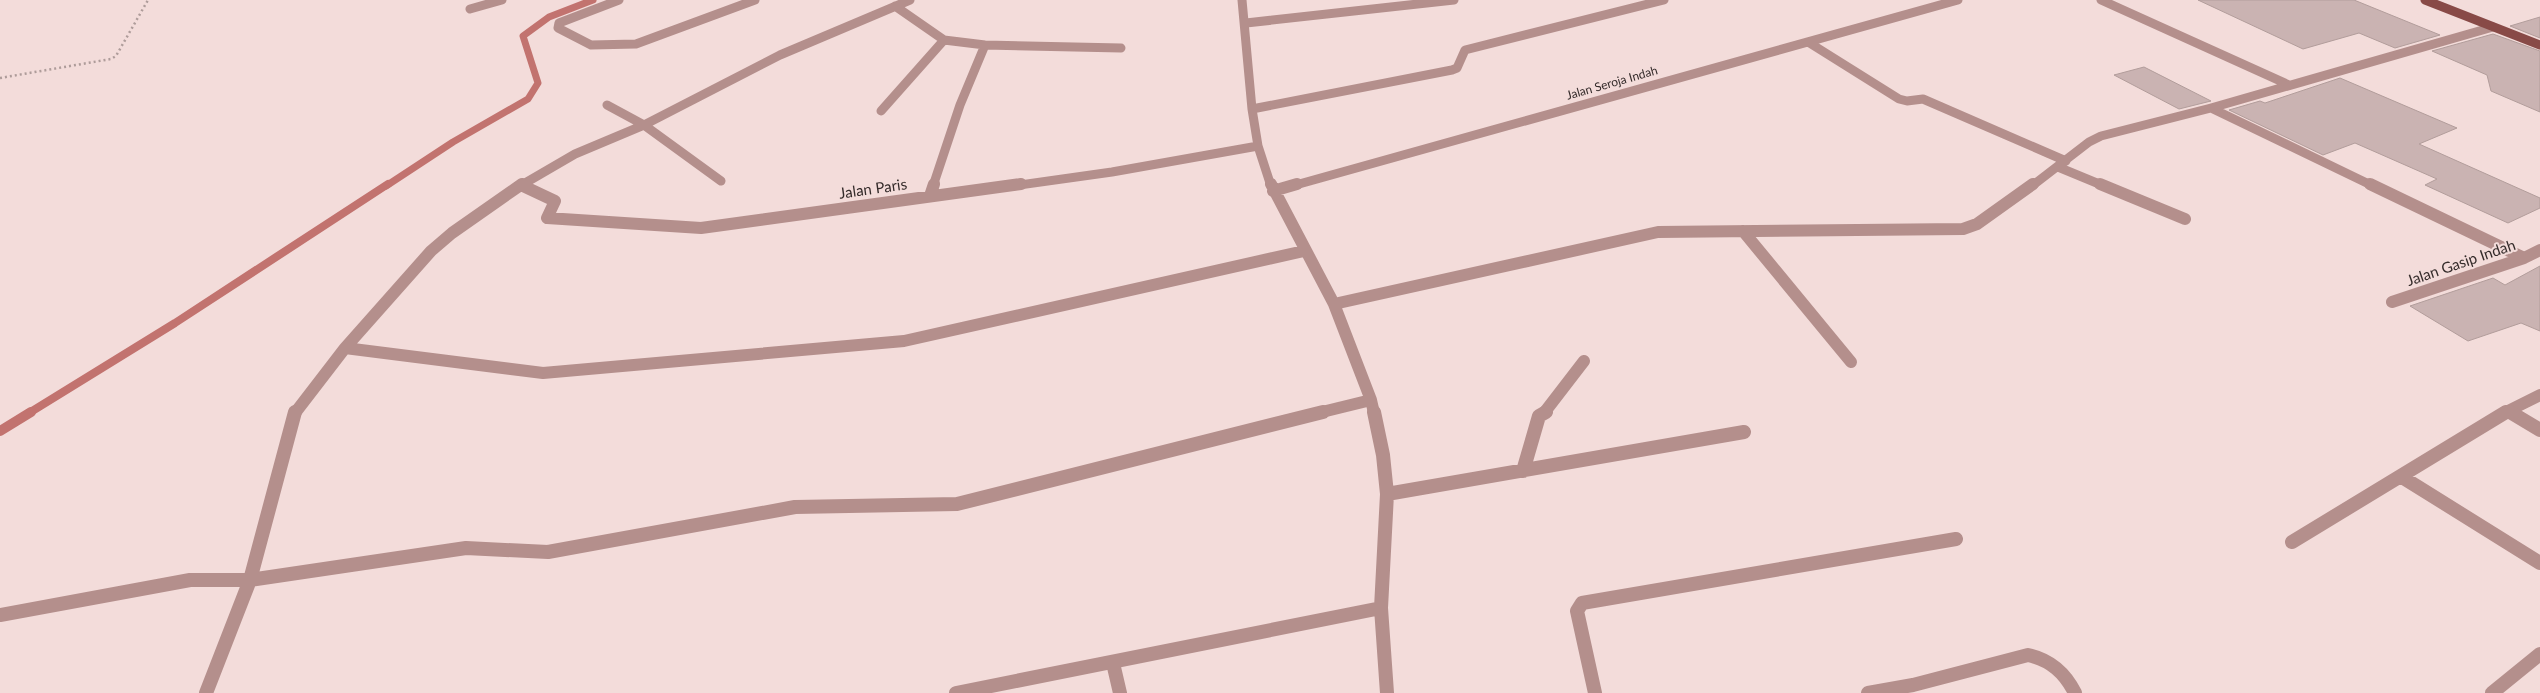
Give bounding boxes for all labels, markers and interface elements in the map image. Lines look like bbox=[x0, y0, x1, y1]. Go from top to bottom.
street label: Jalan Seroja Indah bbox=[1564, 62, 1659, 103]
street label: Jalan Paris bbox=[838, 174, 908, 202]
street label: Jalan Gasip Indah bbox=[2404, 235, 2518, 289]

